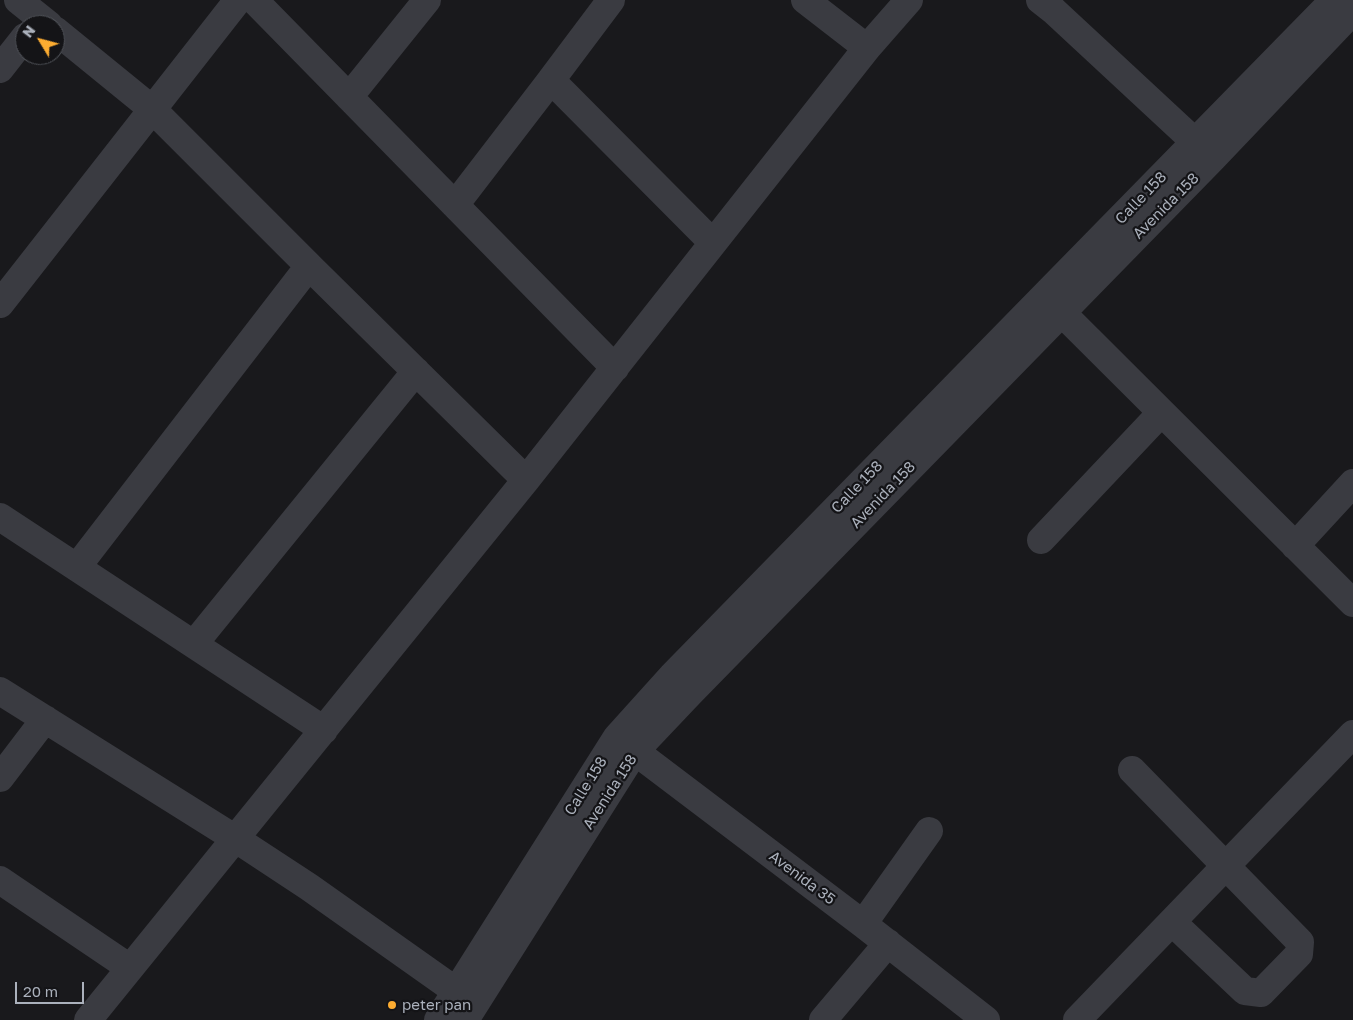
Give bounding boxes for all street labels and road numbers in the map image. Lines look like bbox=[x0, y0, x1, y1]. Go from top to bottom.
street label: Calle 158 bbox=[1112, 168, 1170, 228]
street label: Avenida 158 bbox=[1129, 169, 1203, 243]
street label: Calle 158 bbox=[828, 457, 886, 517]
street label: Avenida 158 bbox=[847, 458, 919, 532]
street label: Avenida 158 bbox=[579, 751, 641, 833]
street label: Calle 158 bbox=[561, 753, 611, 819]
street label: Avenida 35 bbox=[765, 847, 839, 909]

